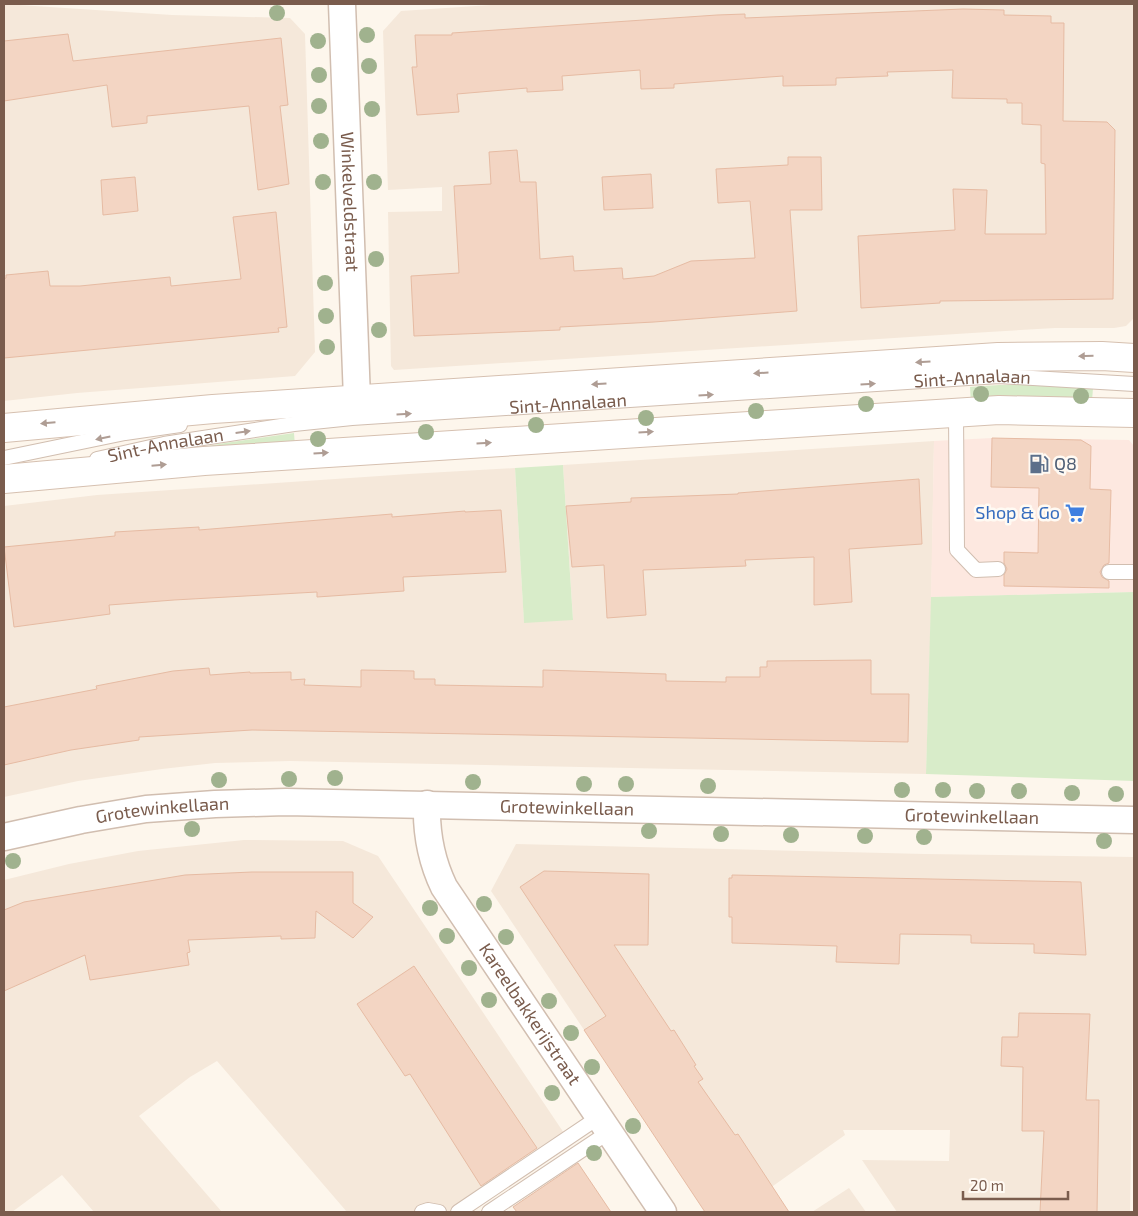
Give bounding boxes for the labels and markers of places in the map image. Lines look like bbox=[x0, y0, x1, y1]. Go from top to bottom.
place label: Q8 bbox=[1054, 452, 1077, 474]
fuel station icon: Q8 bbox=[1028, 453, 1050, 475]
place label: Shop & Go bbox=[975, 501, 1060, 523]
supermarket icon: Shop & Go bbox=[1064, 502, 1086, 524]

